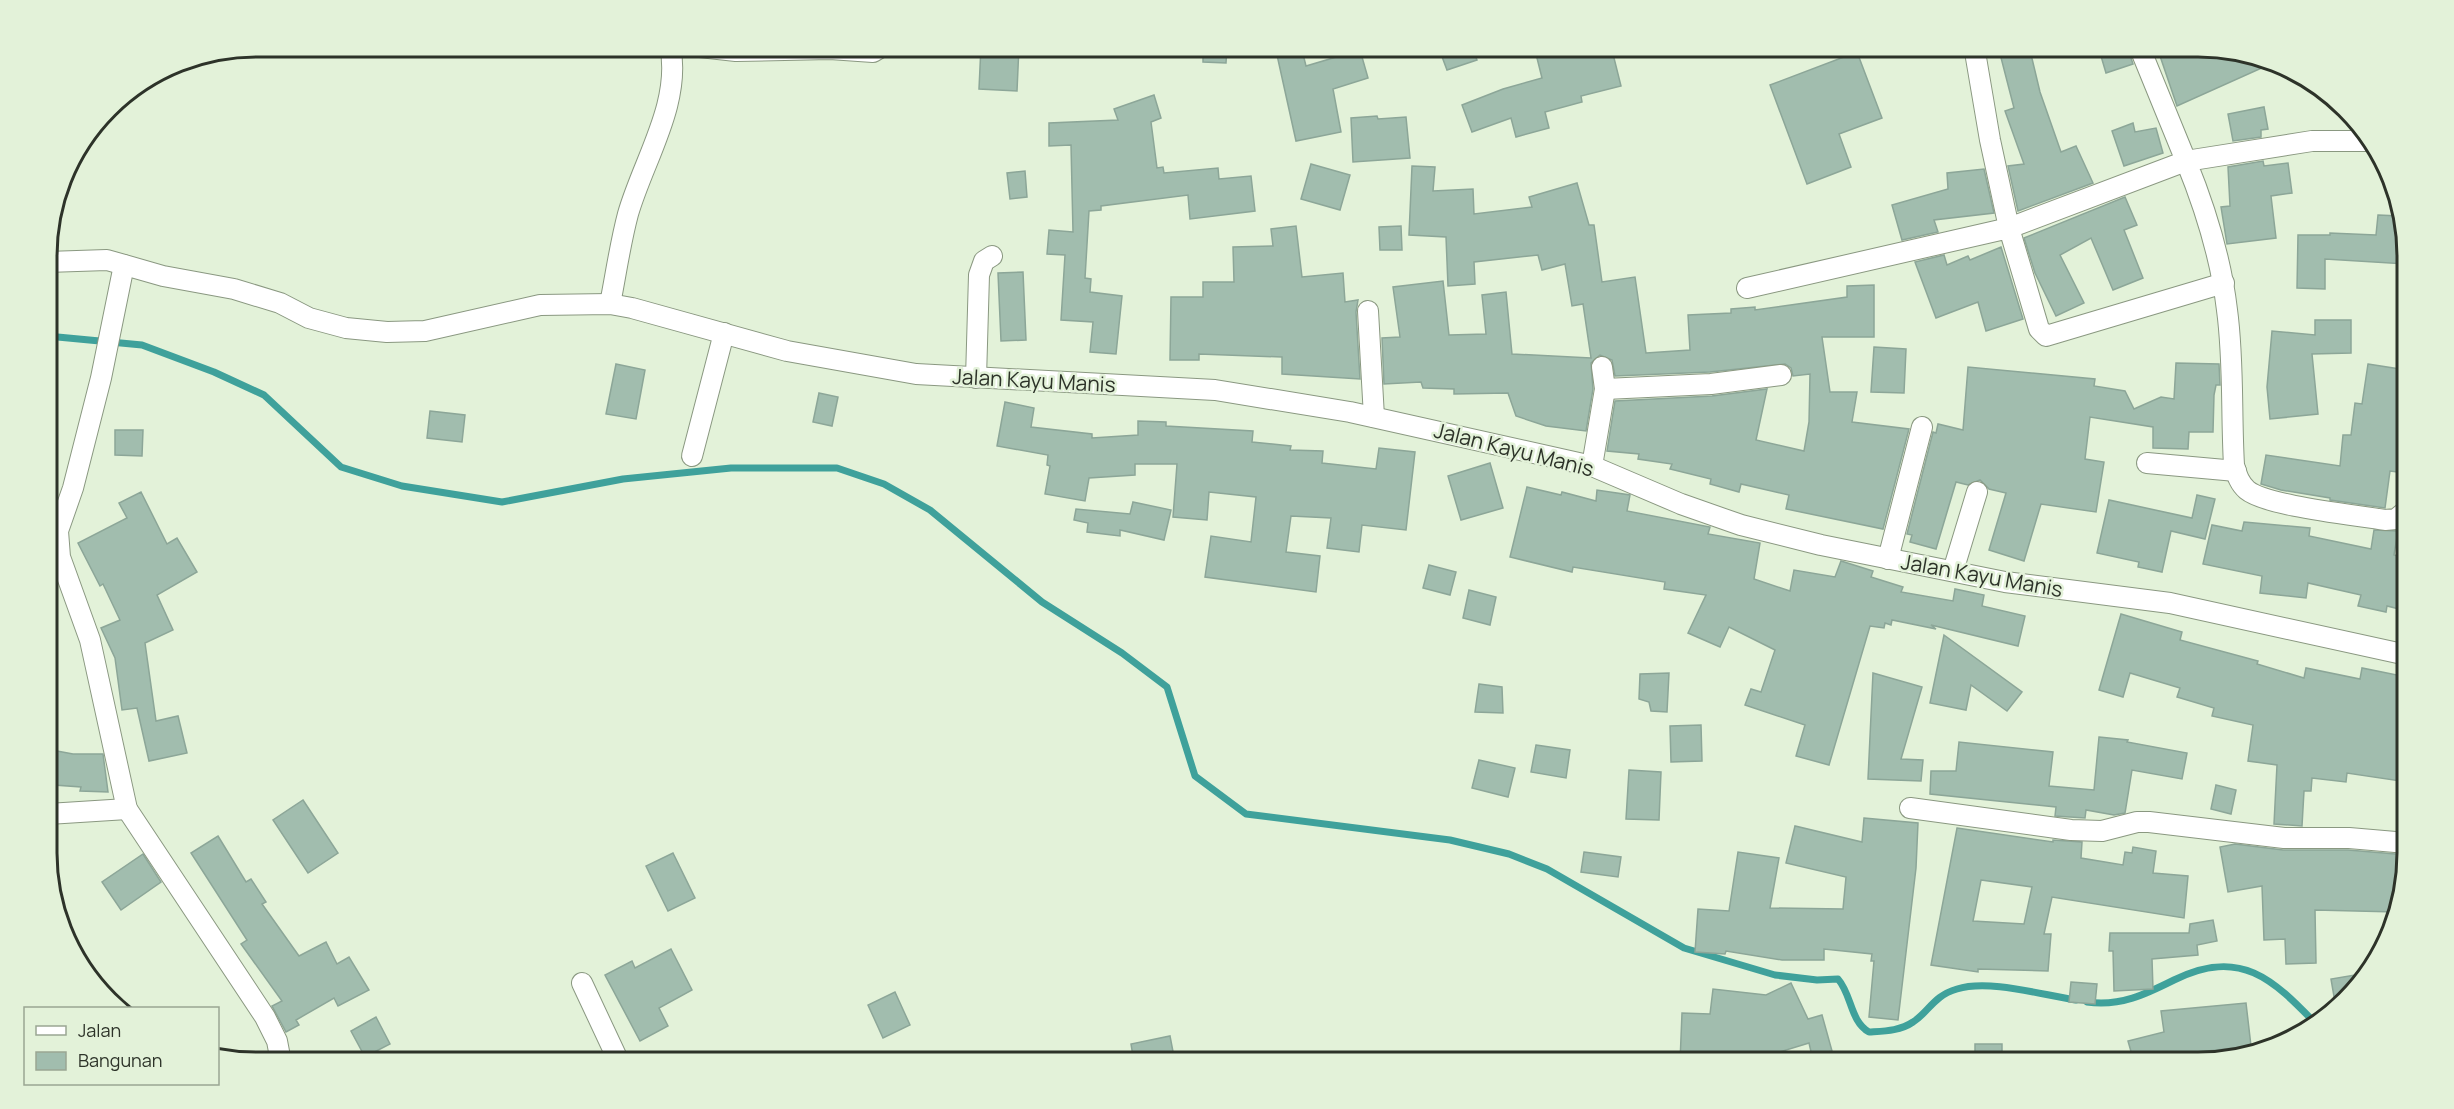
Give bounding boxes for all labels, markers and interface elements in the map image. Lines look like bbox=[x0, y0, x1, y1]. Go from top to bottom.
street label: Jalan Kayu Manis bbox=[952, 362, 1116, 398]
street label: Jalan Kayu Manis bbox=[1431, 416, 1597, 482]
street label: Jalan Kayu Manis bbox=[1899, 547, 2065, 603]
legend bbox=[24, 1007, 219, 1085]
text: Jalan bbox=[78, 1018, 121, 1042]
text: Bangunan bbox=[78, 1048, 162, 1072]

